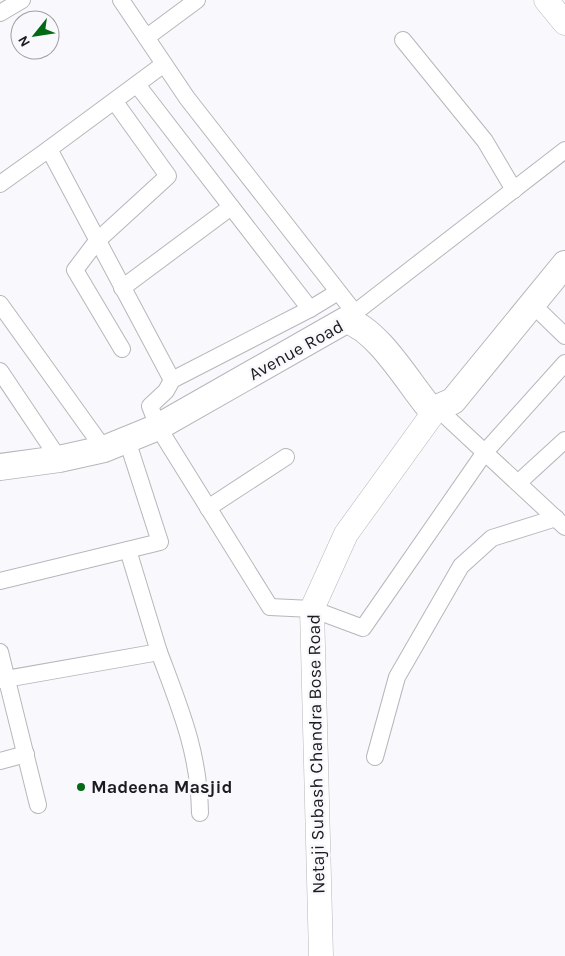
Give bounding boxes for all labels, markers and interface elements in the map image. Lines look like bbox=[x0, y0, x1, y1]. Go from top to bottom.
north arrow bbox=[10, 10, 60, 60]
text: N bbox=[14, 33, 34, 50]
street label: Avenue Road bbox=[245, 315, 347, 385]
street label: Netaji Subash Chandra Bose Road bbox=[303, 614, 329, 894]
place label: Madeena Masjid bbox=[91, 776, 232, 798]
marker: Madeena Masjid bbox=[75, 781, 87, 793]

